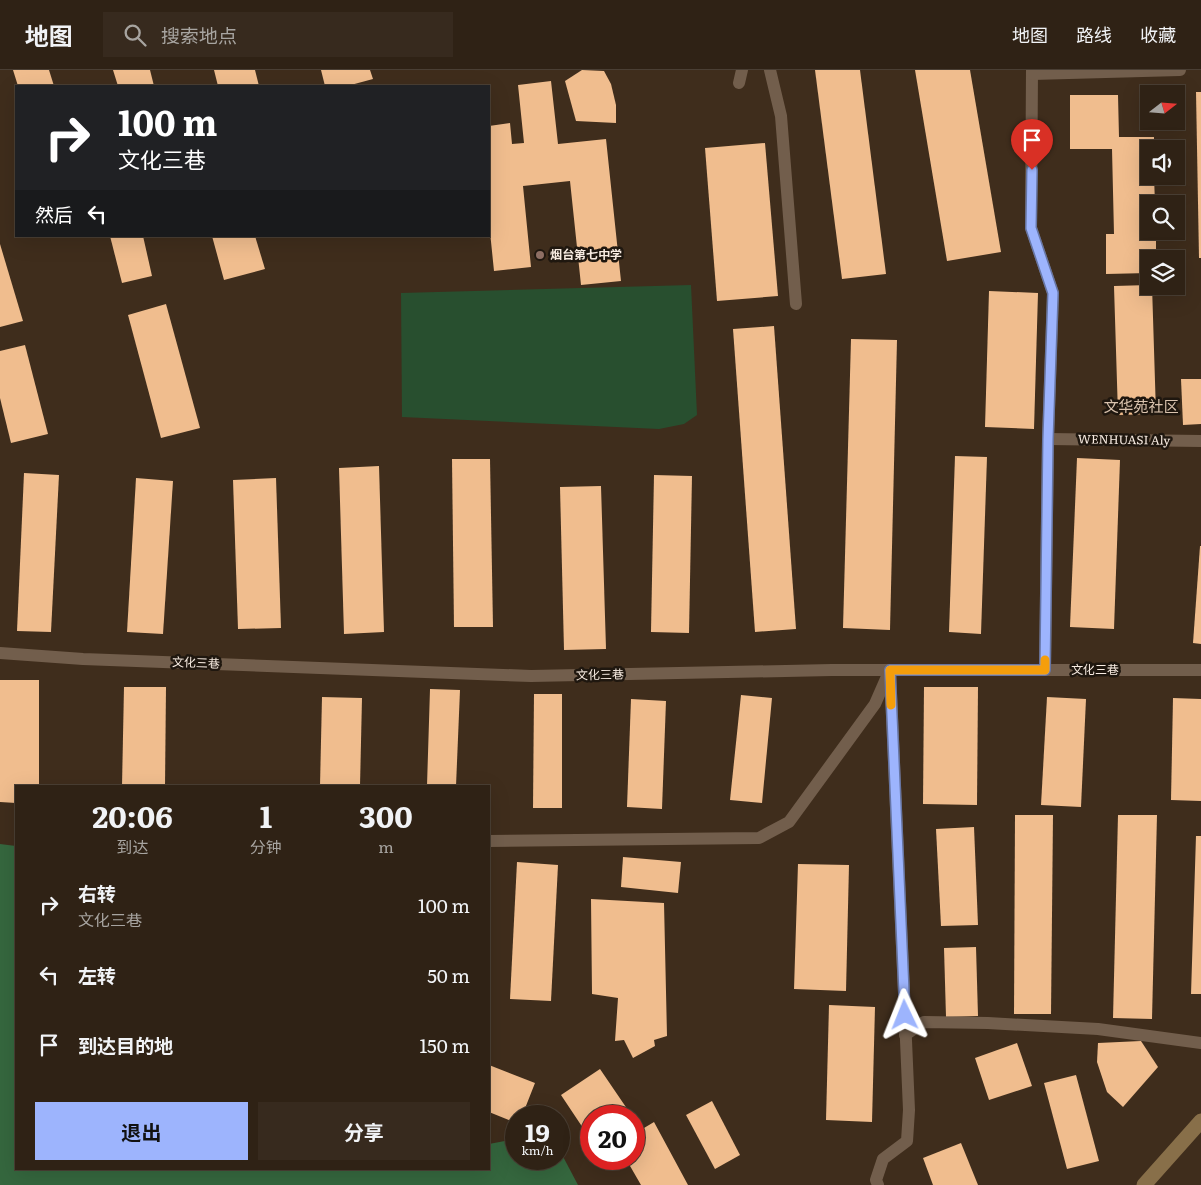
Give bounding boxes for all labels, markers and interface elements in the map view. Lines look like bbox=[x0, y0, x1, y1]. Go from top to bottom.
search box bbox=[103, 12, 453, 57]
text: 地图 bbox=[25, 17, 73, 52]
icon: search bbox=[121, 21, 149, 49]
text: 搜索地点 bbox=[161, 21, 237, 49]
text: 地图 bbox=[1012, 21, 1048, 48]
text: 路线 bbox=[1076, 21, 1112, 48]
text: 收藏 bbox=[1140, 21, 1176, 48]
north arrow bbox=[1140, 85, 1185, 130]
map controls bbox=[1140, 85, 1185, 295]
text: 100 m bbox=[118, 95, 218, 147]
icon: right bbox=[35, 105, 100, 170]
pin bbox=[1011, 119, 1053, 170]
icon: arrive bbox=[1018, 126, 1046, 154]
button: sound bbox=[1140, 140, 1185, 185]
text: 文化三巷 bbox=[118, 142, 206, 175]
button: search bbox=[1140, 195, 1185, 240]
text: 然后 bbox=[35, 200, 73, 228]
icon: left bbox=[83, 200, 111, 228]
place label: 烟台第七中学 bbox=[550, 245, 622, 263]
marker: 烟台第七中学 bbox=[534, 249, 546, 261]
button: layers bbox=[1140, 250, 1185, 295]
district label: 文华苑社区 bbox=[1103, 394, 1179, 417]
street label: WENHUASI Aly bbox=[1078, 429, 1170, 449]
street label: 文化三巷 bbox=[172, 652, 220, 672]
street label: 文化三巷 bbox=[1071, 660, 1119, 678]
street label: 文化三巷 bbox=[576, 665, 624, 683]
text: 20:06 bbox=[92, 793, 173, 837]
text: 1 bbox=[260, 793, 272, 837]
text: 300 bbox=[359, 793, 413, 837]
text: 到达 bbox=[116, 834, 148, 858]
text: 分钟 bbox=[250, 834, 282, 858]
text: m bbox=[378, 834, 394, 858]
text: 右转 bbox=[78, 879, 116, 907]
icon: right bbox=[35, 891, 63, 919]
text: 100 m bbox=[418, 891, 470, 919]
text: 文化三巷 bbox=[78, 907, 142, 931]
icon: left bbox=[35, 961, 63, 989]
text: 左转 bbox=[78, 961, 116, 989]
text: 50 m bbox=[427, 961, 470, 989]
position arrow bbox=[878, 988, 930, 1040]
icon: arrive bbox=[35, 1031, 63, 1059]
text: 到达目的地 bbox=[78, 1031, 173, 1059]
text: 150 m bbox=[419, 1031, 470, 1059]
button: 退出 bbox=[35, 1102, 248, 1160]
button: 分享 bbox=[258, 1102, 470, 1160]
speed limit sign: 20 bbox=[580, 1105, 645, 1170]
text: 19 bbox=[525, 1113, 550, 1150]
text: km/h bbox=[522, 1141, 553, 1159]

